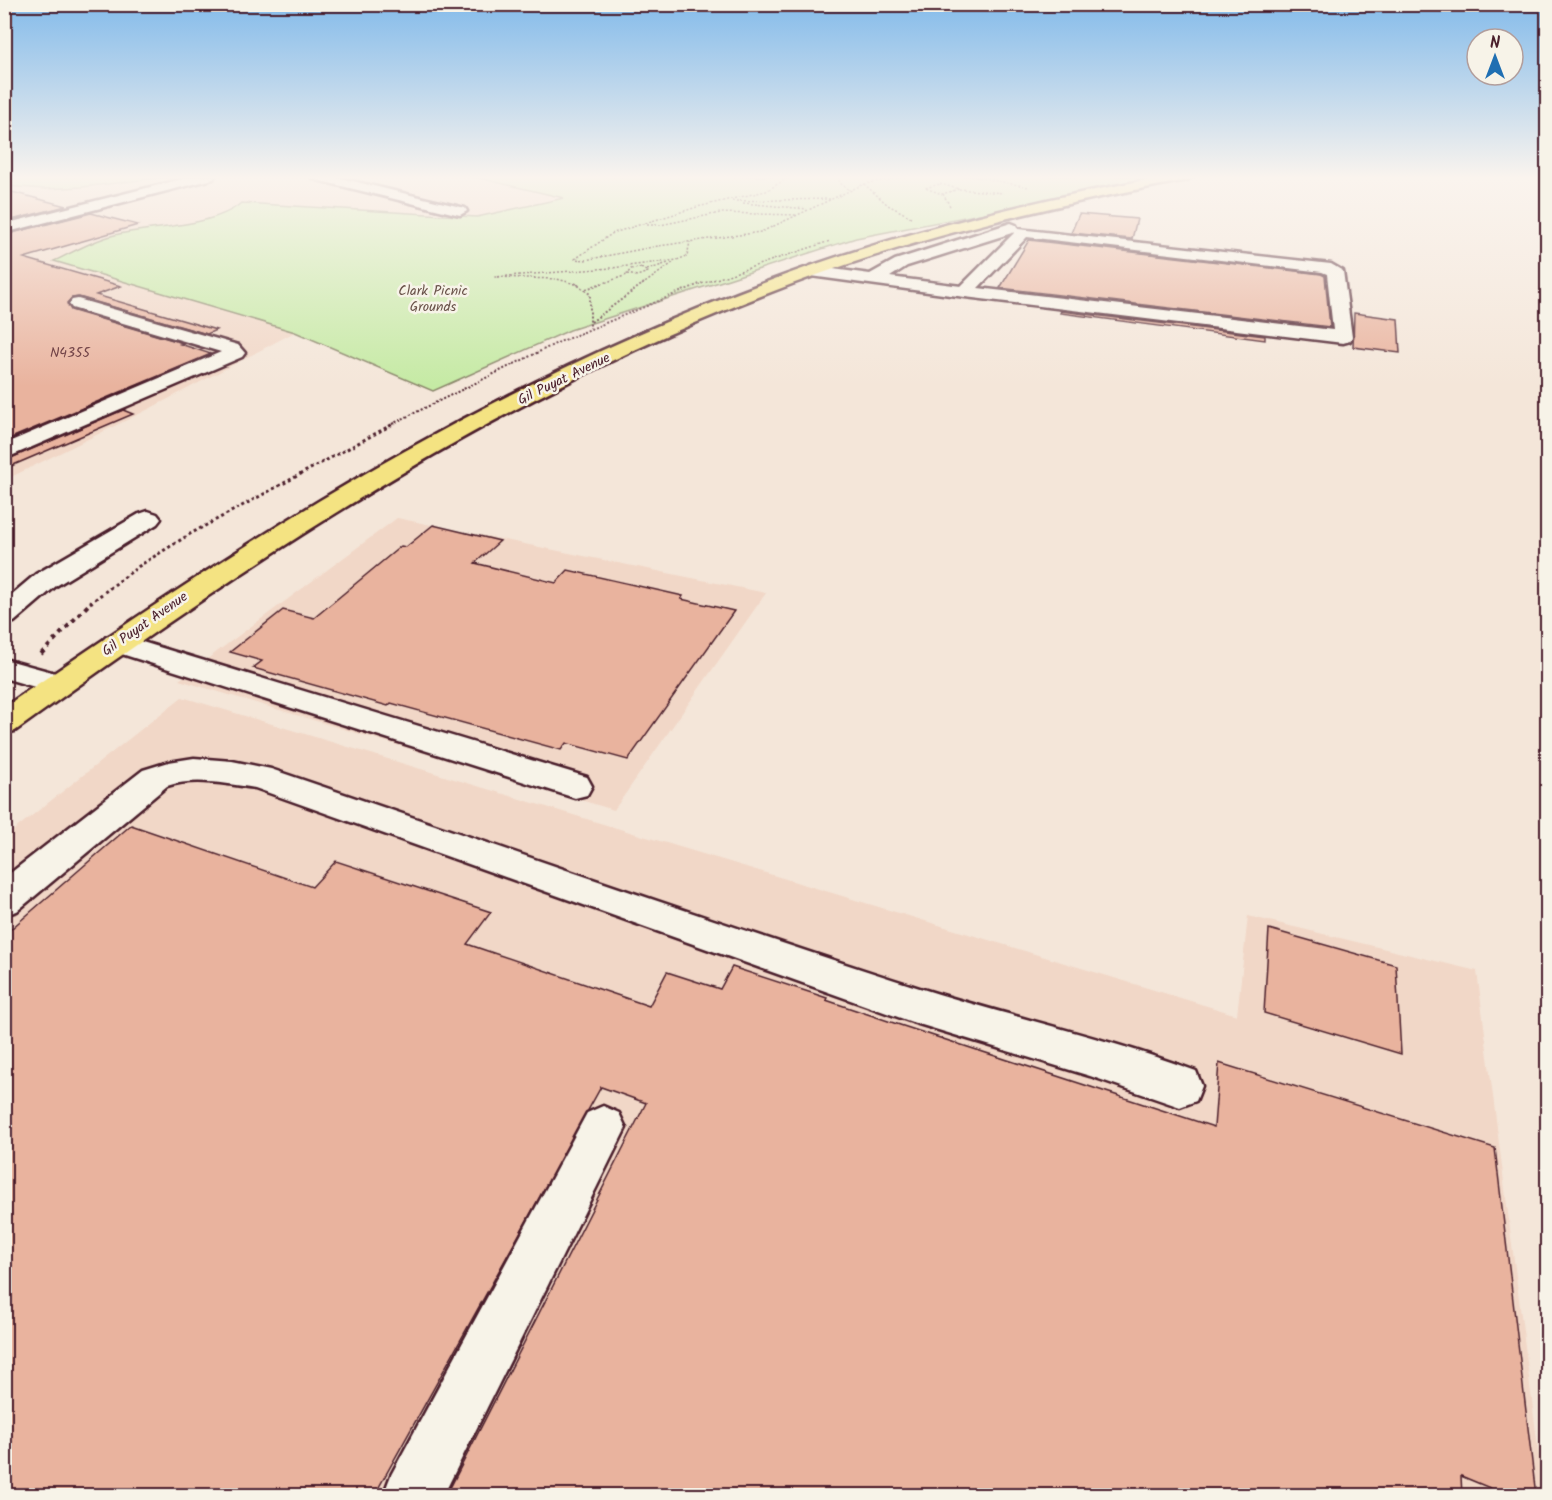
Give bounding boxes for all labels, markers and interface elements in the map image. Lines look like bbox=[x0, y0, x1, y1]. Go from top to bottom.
north arrow bbox=[1465, 27, 1525, 87]
text: N bbox=[1490, 31, 1500, 56]
park label: Clark Picnic Grounds bbox=[398, 280, 468, 318]
house number: N4355 bbox=[50, 342, 92, 364]
street label: Gil Puyat Avenue bbox=[514, 347, 615, 411]
street label: Gil Puyat Avenue bbox=[97, 586, 193, 662]

